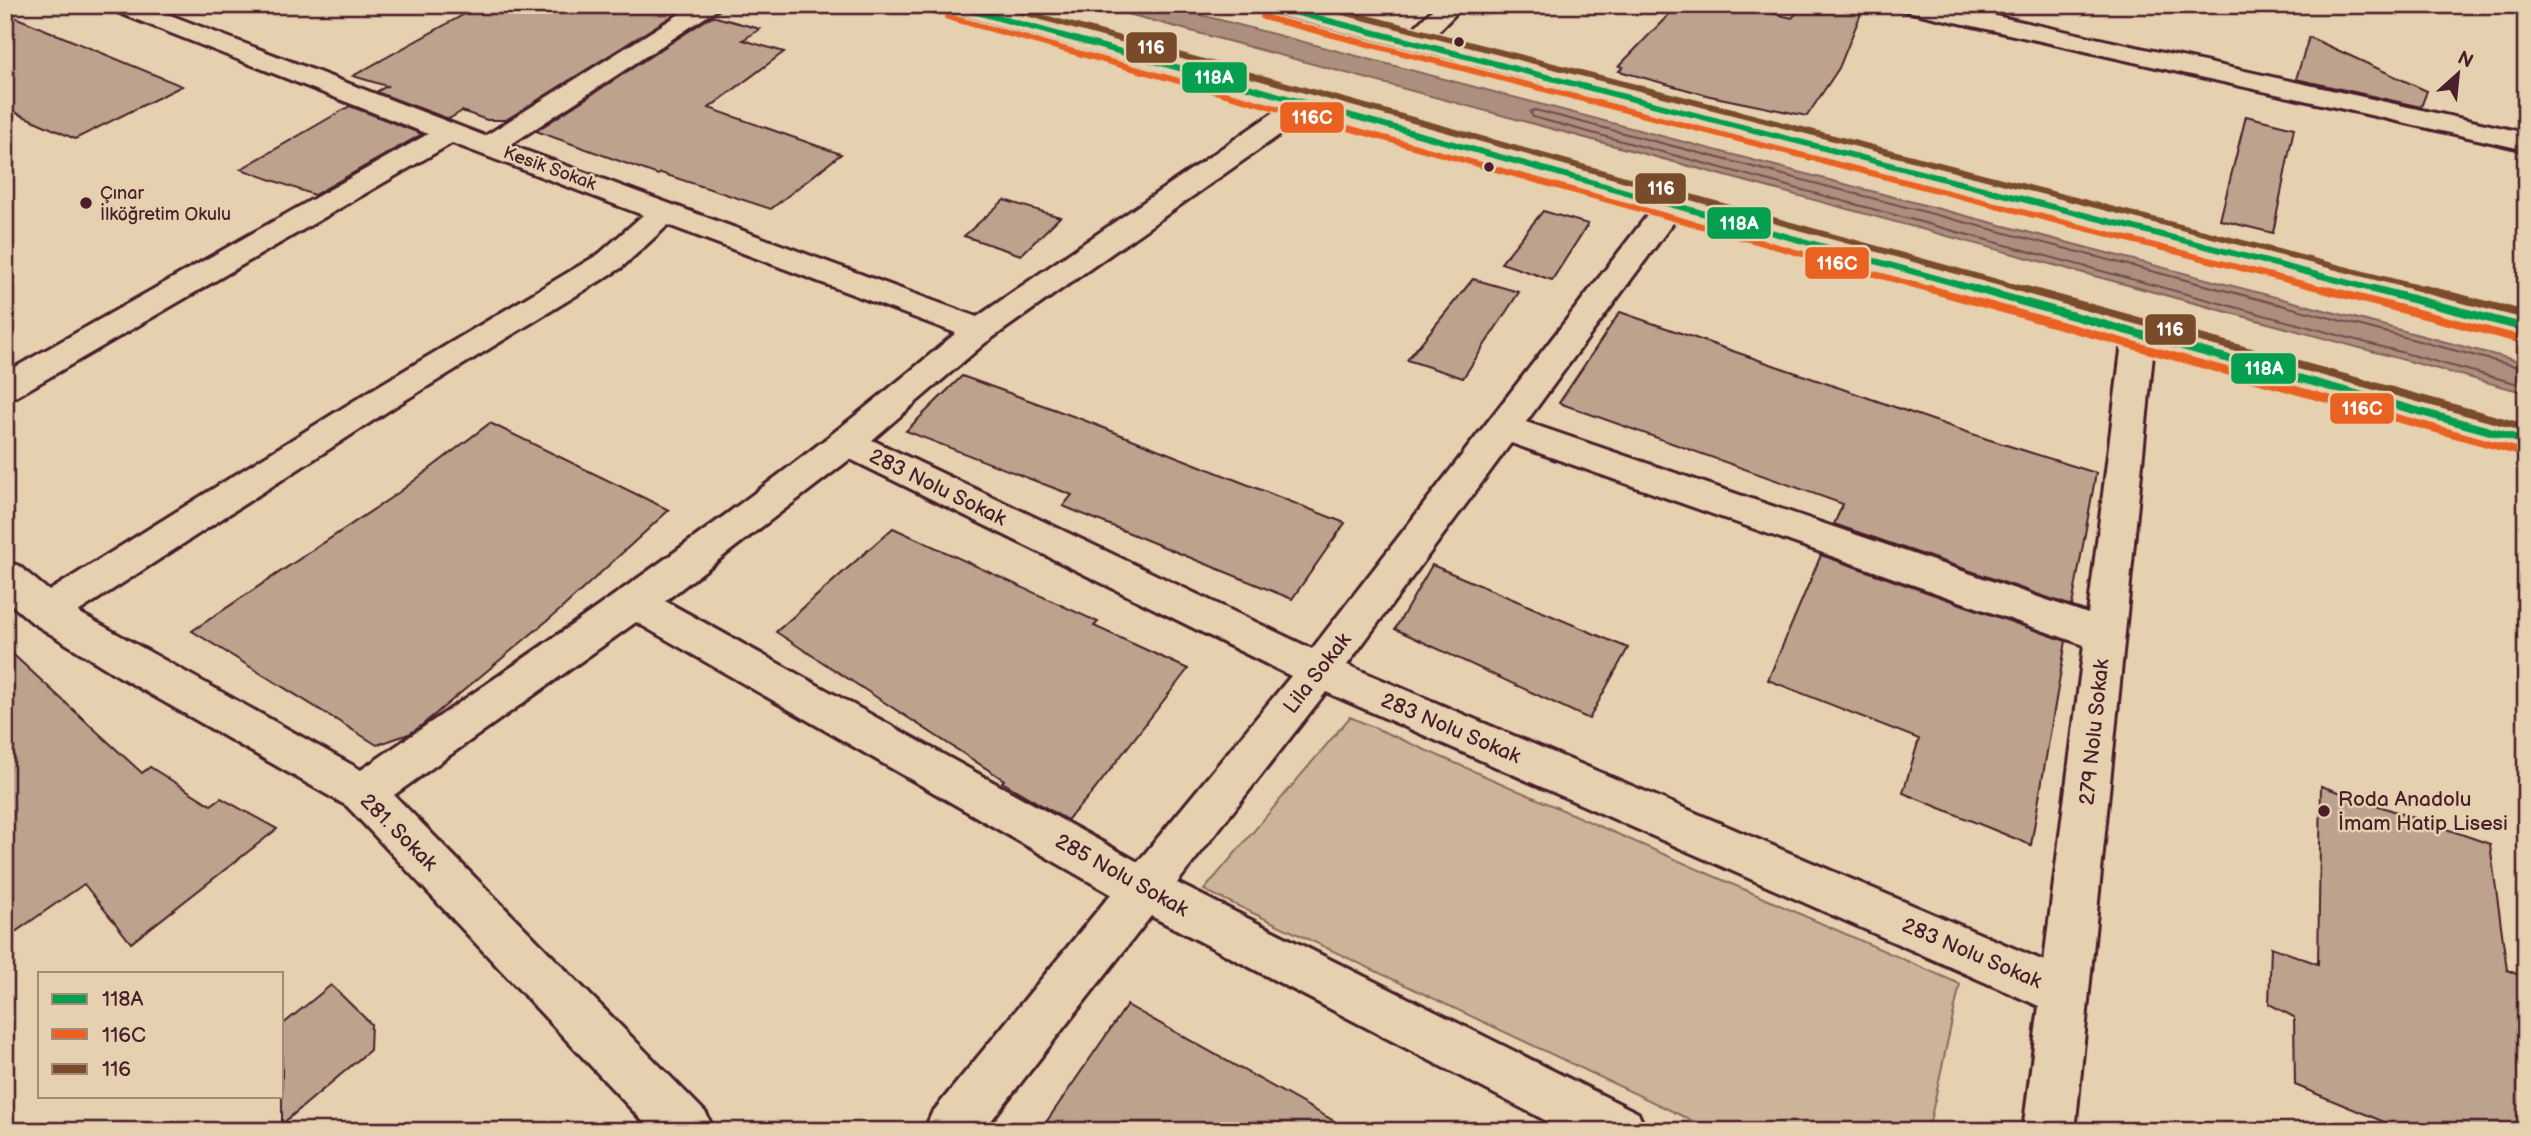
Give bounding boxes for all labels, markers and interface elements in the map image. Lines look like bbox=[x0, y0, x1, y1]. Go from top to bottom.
line badge: 116 bbox=[1125, 31, 1178, 64]
unlabelled marker bbox=[1452, 35, 1466, 49]
text: 116 bbox=[1137, 37, 1165, 60]
north arrow bbox=[2422, 38, 2492, 108]
text: N bbox=[2453, 47, 2477, 74]
line badge: 118A bbox=[1181, 61, 1248, 94]
text: 118A bbox=[1194, 67, 1234, 90]
line badge: 116C bbox=[1279, 101, 1345, 134]
text: 116C bbox=[1291, 107, 1333, 130]
street label: Kesik Sokak bbox=[501, 142, 599, 195]
unlabelled marker bbox=[1482, 160, 1496, 174]
line badge: 116 bbox=[1634, 172, 1687, 205]
text: 116 bbox=[1647, 178, 1675, 201]
place label: Çınar İlköğretim Okulu bbox=[100, 183, 231, 225]
marker: Çınar İlköğretim Okulu bbox=[78, 195, 94, 211]
line badge: 118A bbox=[1706, 206, 1772, 240]
text: 118A bbox=[1719, 213, 1759, 236]
line badge: 116C bbox=[1804, 246, 1870, 280]
text: 116C bbox=[1816, 253, 1858, 276]
line badge: 116 bbox=[2144, 313, 2197, 346]
text: 116 bbox=[2156, 319, 2184, 342]
line badge: 118A bbox=[2230, 352, 2297, 385]
text: 118A bbox=[2244, 358, 2284, 381]
line badge: 116C bbox=[2329, 392, 2395, 425]
text: 116C bbox=[2341, 398, 2383, 421]
street label: 283 Nolu Sokak bbox=[865, 443, 1011, 532]
street label: Lila Sokak bbox=[1278, 627, 1357, 719]
street label: 279 Nolu Sokak bbox=[2074, 657, 2115, 806]
street label: 283 Nolu Sokak bbox=[1377, 688, 1525, 769]
place label: Roda Anadolu İmam Hatip Lisesi bbox=[2338, 787, 2508, 836]
street label: 281. Sokak bbox=[355, 789, 443, 877]
marker: Roda Anadolu İmam Hatip Lisesi bbox=[2316, 803, 2332, 819]
street label: 285 Nolu Sokak bbox=[1051, 829, 1193, 923]
street label: 283 Nolu Sokak bbox=[1898, 913, 2046, 994]
legend bbox=[38, 972, 284, 1098]
text: 118A bbox=[102, 987, 143, 1012]
text: 116C bbox=[102, 1023, 146, 1048]
text: 116 bbox=[102, 1057, 131, 1082]

